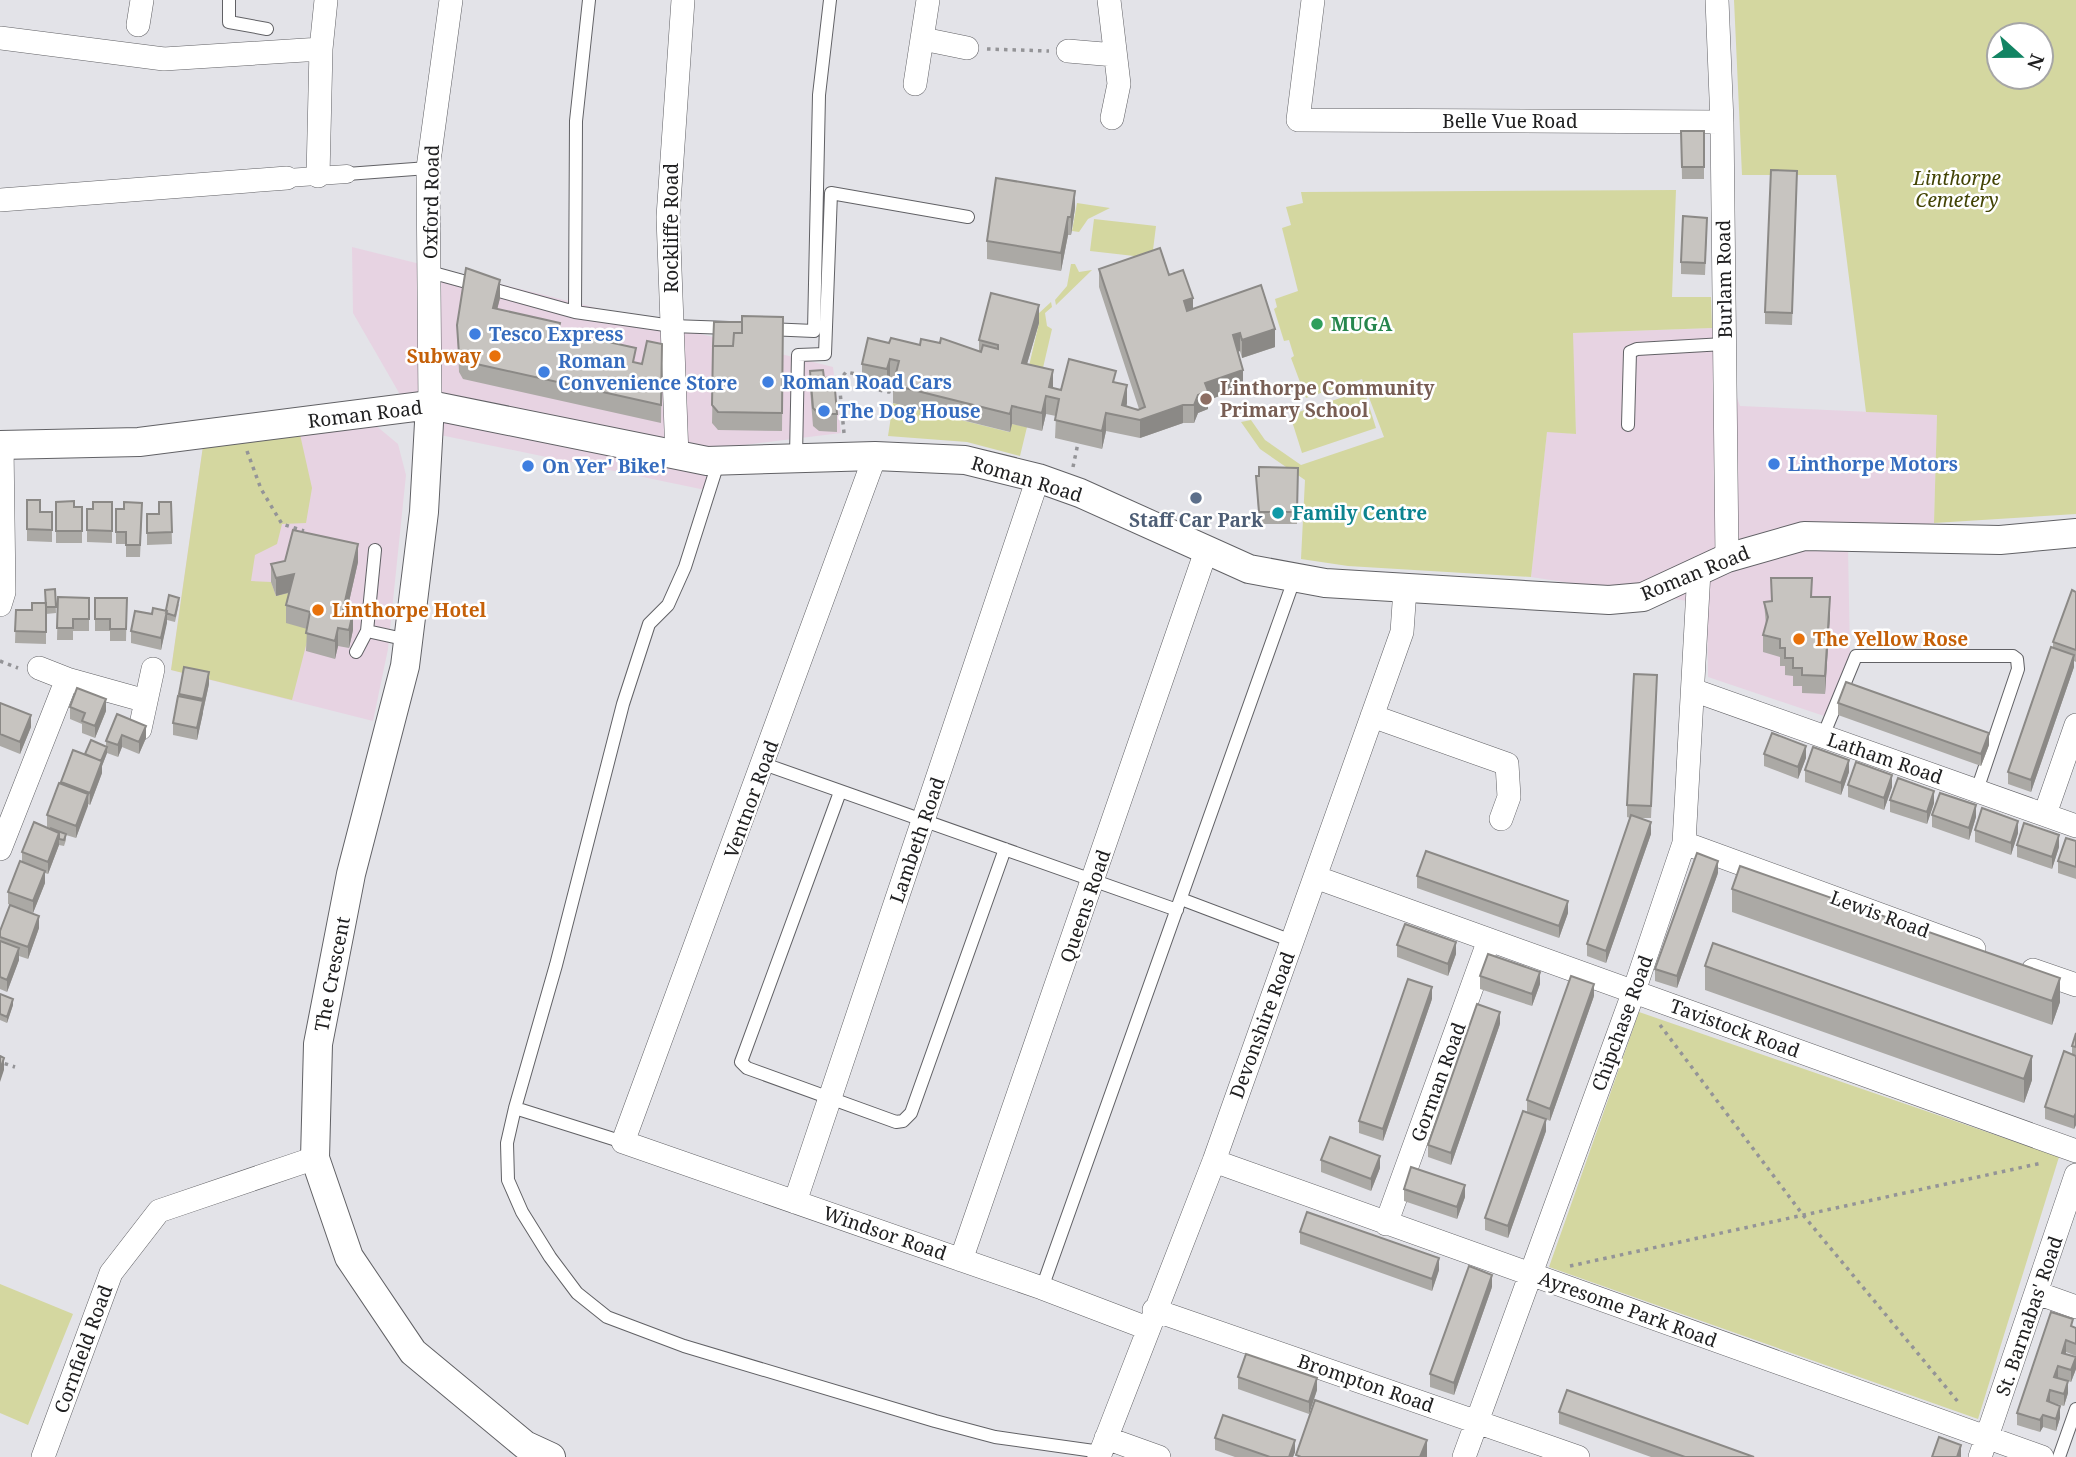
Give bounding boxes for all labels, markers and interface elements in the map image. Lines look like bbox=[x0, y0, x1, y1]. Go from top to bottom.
north arrow bbox=[1985, 21, 2055, 91]
text: N bbox=[2021, 50, 2051, 74]
street label: Belle Vue Road bbox=[1442, 108, 1578, 134]
street label: Oxford Road bbox=[417, 144, 445, 259]
street label: Rockliffe Road bbox=[658, 163, 684, 293]
park label: Linthorpe Cemetery bbox=[1912, 165, 2001, 213]
street label: Burlam Road bbox=[1710, 219, 1738, 339]
place label: MUGA bbox=[1331, 311, 1393, 337]
marker: MUGA bbox=[1309, 316, 1325, 332]
place label: Tesco Express bbox=[489, 321, 623, 347]
marker: Tesco Express bbox=[467, 326, 483, 342]
place label: Subway bbox=[407, 343, 481, 369]
marker: Subway bbox=[487, 348, 503, 364]
place label: Roman Convenience Store bbox=[558, 348, 737, 396]
marker: Roman Convenience Store bbox=[536, 364, 552, 380]
place label: Roman Road Cars bbox=[782, 369, 952, 395]
marker: Roman Road Cars bbox=[760, 374, 776, 390]
place label: Linthorpe Community Primary School bbox=[1220, 375, 1434, 423]
marker: Linthorpe Community Primary School bbox=[1198, 391, 1214, 407]
street label: Roman Road bbox=[306, 394, 424, 434]
place label: The Dog House bbox=[838, 398, 981, 424]
marker: The Dog House bbox=[816, 403, 832, 419]
street label: Roman Road bbox=[968, 450, 1086, 508]
place label: Linthorpe Motors bbox=[1788, 451, 1958, 477]
place label: On Yer' Bike! bbox=[542, 453, 667, 479]
marker: Linthorpe Motors bbox=[1766, 456, 1782, 472]
marker: On Yer' Bike! bbox=[520, 458, 536, 474]
marker: Staff Car Park bbox=[1188, 490, 1204, 506]
place label: Family Centre bbox=[1292, 500, 1427, 526]
marker: Family Centre bbox=[1270, 505, 1286, 521]
place label: Staff Car Park bbox=[1129, 507, 1264, 533]
street label: Roman Road bbox=[1637, 539, 1754, 607]
place label: Linthorpe Hotel bbox=[332, 597, 487, 623]
marker: Linthorpe Hotel bbox=[310, 602, 326, 618]
place label: The Yellow Rose bbox=[1813, 626, 1968, 652]
marker: The Yellow Rose bbox=[1791, 631, 1807, 647]
street label: Latham Road bbox=[1824, 726, 1947, 790]
street label: Ventnor Road bbox=[718, 736, 784, 862]
street label: Lambeth Road bbox=[883, 773, 951, 907]
street label: Queens Road bbox=[1053, 846, 1117, 966]
street label: Lewis Road bbox=[1827, 884, 1934, 944]
street label: The Crescent bbox=[308, 914, 356, 1034]
street label: Devonshire Road bbox=[1223, 948, 1301, 1102]
street label: Chipchase Road bbox=[1585, 951, 1659, 1095]
street label: Tavistock Road bbox=[1667, 992, 1804, 1064]
street label: Gorman Road bbox=[1404, 1018, 1472, 1145]
street label: Windsor Road bbox=[820, 1200, 951, 1266]
street label: St. Barnabas' Road bbox=[1989, 1232, 2069, 1399]
street label: Ayresome Park Road bbox=[1535, 1265, 1721, 1353]
street label: Cornfield Road bbox=[48, 1281, 118, 1417]
street label: Brompton Road bbox=[1294, 1347, 1438, 1419]

